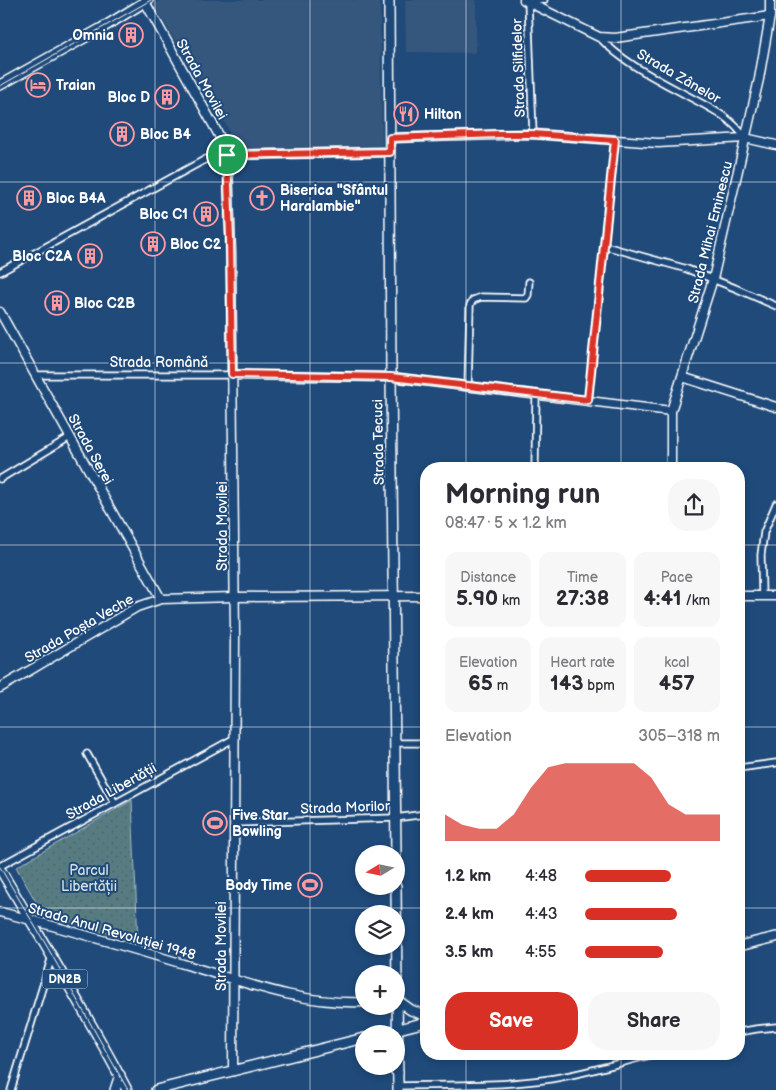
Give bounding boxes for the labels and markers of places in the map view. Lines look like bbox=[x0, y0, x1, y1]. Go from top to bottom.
building icon: Omnia bbox=[118, 22, 144, 48]
place label: Omnia bbox=[73, 27, 114, 44]
hotel icon: Traian bbox=[25, 72, 51, 98]
place label: Traian bbox=[56, 77, 96, 94]
building icon: Bloc D bbox=[154, 84, 180, 110]
place label: Bloc D bbox=[107, 89, 150, 106]
restaurant icon: Hilton bbox=[393, 101, 419, 127]
place label: Hilton bbox=[424, 106, 462, 123]
building icon: Bloc B4 bbox=[109, 121, 135, 147]
place label: Bloc B4 bbox=[140, 126, 192, 143]
pin bbox=[206, 134, 248, 176]
place label: Biserica "Sfântul Haralambie" bbox=[280, 182, 388, 215]
building icon: Bloc B4A bbox=[16, 185, 42, 211]
church icon: Biserica "Sfântul Haralambie" bbox=[249, 185, 275, 211]
place label: Bloc B4A bbox=[46, 190, 106, 207]
building icon: Bloc C1 bbox=[193, 201, 219, 227]
place label: Bloc C1 bbox=[139, 206, 188, 223]
building icon: Bloc C2 bbox=[140, 231, 166, 257]
place label: Bloc C2 bbox=[170, 236, 222, 253]
building icon: Bloc C2A bbox=[77, 243, 103, 269]
place label: Bloc C2A bbox=[12, 248, 72, 265]
building icon: Bloc C2B bbox=[44, 290, 70, 316]
place label: Bloc C2B bbox=[74, 295, 135, 312]
place label: Five Star Bowling bbox=[232, 807, 289, 840]
sports icon: Five Star Bowling bbox=[202, 810, 228, 836]
sports icon: Body Time bbox=[297, 872, 323, 898]
place label: Body Time bbox=[225, 877, 292, 894]

